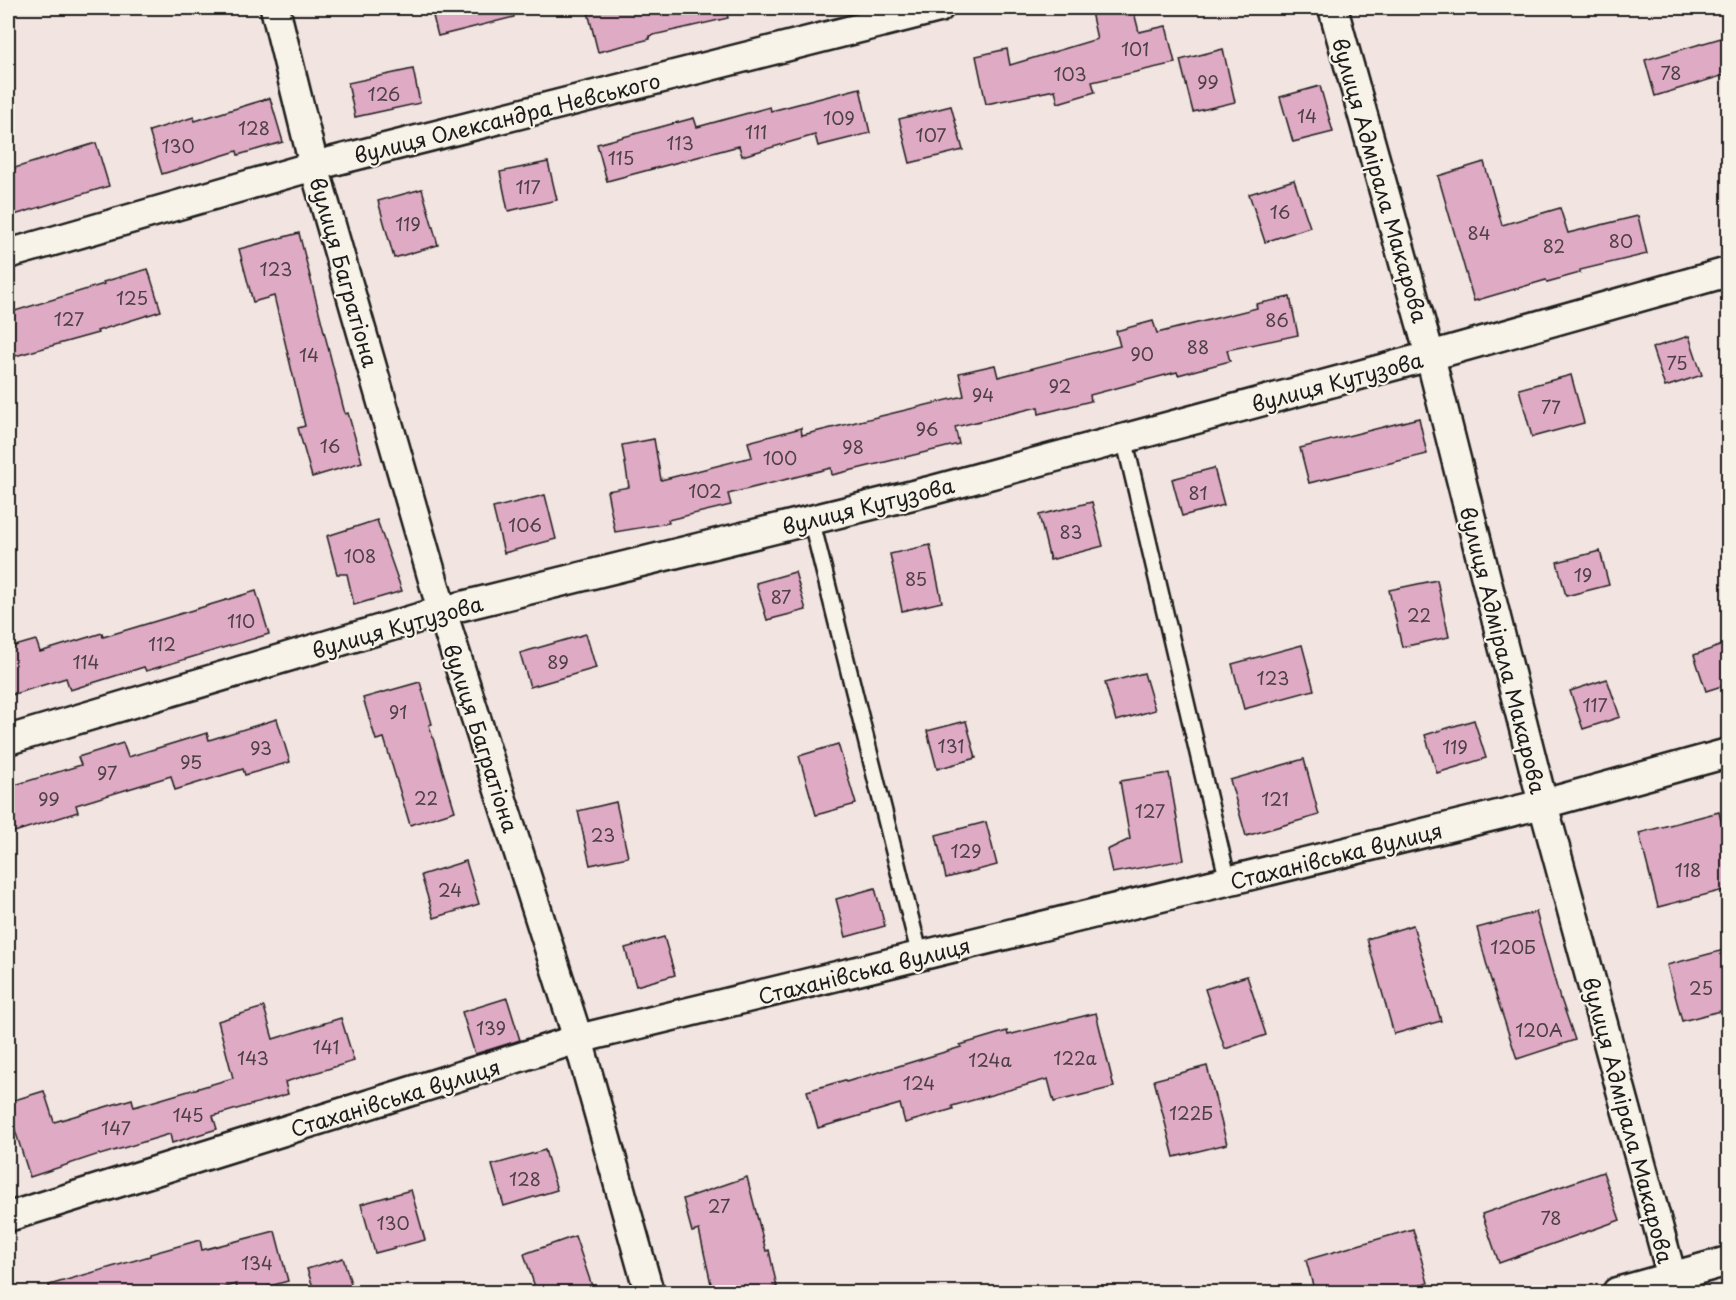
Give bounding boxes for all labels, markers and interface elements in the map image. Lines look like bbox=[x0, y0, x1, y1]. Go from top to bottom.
street label: вулиця Адмірала Макарова bbox=[1325, 34, 1437, 326]
house number: 101 bbox=[1121, 35, 1149, 62]
house number: 78 bbox=[1661, 59, 1682, 86]
house number: 103 bbox=[1053, 60, 1087, 87]
street label: вулиця Олександра Невського bbox=[351, 63, 663, 171]
house number: 99 bbox=[1197, 68, 1219, 95]
house number: 126 bbox=[368, 80, 400, 107]
house number: 14 bbox=[1297, 102, 1317, 129]
house number: 109 bbox=[823, 104, 855, 131]
house number: 128 bbox=[238, 114, 270, 141]
house number: 111 bbox=[745, 118, 767, 145]
house number: 107 bbox=[916, 121, 946, 148]
house number: 113 bbox=[666, 129, 694, 156]
house number: 130 bbox=[161, 132, 195, 159]
house number: 115 bbox=[608, 144, 634, 171]
street label: вулиця Багратіона bbox=[303, 173, 387, 371]
house number: 117 bbox=[515, 173, 541, 200]
house number: 16 bbox=[1270, 198, 1290, 225]
house number: 119 bbox=[395, 210, 421, 237]
house number: 84 bbox=[1467, 219, 1491, 246]
house number: 80 bbox=[1609, 227, 1633, 254]
house number: 82 bbox=[1543, 232, 1565, 259]
house number: 123 bbox=[260, 255, 292, 282]
house number: 125 bbox=[116, 284, 148, 311]
house number: 127 bbox=[54, 305, 84, 332]
house number: 86 bbox=[1265, 306, 1289, 333]
house number: 88 bbox=[1187, 333, 1209, 360]
house number: 90 bbox=[1130, 340, 1154, 367]
house number: 14 bbox=[299, 341, 319, 368]
street label: вулиця Кутузова bbox=[1248, 343, 1426, 419]
house number: 75 bbox=[1667, 349, 1688, 376]
house number: 92 bbox=[1049, 372, 1071, 399]
house number: 94 bbox=[972, 381, 994, 408]
house number: 77 bbox=[1541, 393, 1561, 420]
house number: 96 bbox=[916, 415, 938, 442]
house number: 16 bbox=[320, 432, 340, 459]
house number: 98 bbox=[842, 433, 864, 460]
house number: 100 bbox=[763, 444, 797, 471]
street label: вулиця Кутузова bbox=[779, 468, 957, 542]
house number: 102 bbox=[688, 477, 722, 504]
house number: 81 bbox=[1188, 479, 1208, 506]
street label: вулиця Адмірала Макарова bbox=[1453, 503, 1555, 797]
house number: 106 bbox=[508, 511, 542, 538]
house number: 83 bbox=[1060, 518, 1082, 545]
house number: 108 bbox=[344, 542, 376, 569]
house number: 19 bbox=[1574, 561, 1592, 588]
house number: 85 bbox=[905, 565, 927, 592]
house number: 87 bbox=[771, 583, 791, 610]
street label: вулиця Кутузова bbox=[308, 586, 486, 666]
house number: 22 bbox=[1407, 601, 1431, 628]
house number: 110 bbox=[227, 607, 255, 634]
house number: 112 bbox=[148, 630, 176, 657]
street label: вулиця Багратіона bbox=[436, 640, 528, 836]
house number: 114 bbox=[73, 648, 99, 675]
house number: 89 bbox=[547, 648, 569, 675]
house number: 123 bbox=[1257, 664, 1289, 691]
house number: 117 bbox=[1582, 691, 1608, 718]
house number: 91 bbox=[389, 698, 407, 725]
house number: 131 bbox=[938, 732, 964, 759]
house number: 119 bbox=[1442, 733, 1468, 760]
house number: 93 bbox=[250, 734, 272, 761]
house number: 95 bbox=[180, 748, 202, 775]
house number: 97 bbox=[97, 759, 117, 786]
house number: 22 bbox=[414, 784, 438, 811]
house number: 99 bbox=[38, 785, 60, 812]
house number: 121 bbox=[1261, 785, 1289, 812]
house number: 127 bbox=[1135, 797, 1165, 824]
street label: Стаханівська вулиця bbox=[1226, 813, 1446, 897]
house number: 23 bbox=[591, 821, 615, 848]
house number: 129 bbox=[950, 837, 982, 864]
house number: 118 bbox=[1675, 856, 1701, 883]
house number: 24 bbox=[438, 876, 462, 903]
street label: Стаханівська вулиця bbox=[754, 928, 974, 1012]
house number: 120Б bbox=[1490, 933, 1536, 960]
street label: вулиця Адмірала Макарова bbox=[1575, 973, 1683, 1267]
house number: 25 bbox=[1689, 974, 1713, 1001]
house number: 139 bbox=[476, 1014, 506, 1041]
house number: 120А bbox=[1515, 1016, 1563, 1043]
house number: 141 bbox=[313, 1033, 339, 1060]
house number: 143 bbox=[237, 1044, 269, 1071]
house number: 122а bbox=[1053, 1044, 1097, 1071]
house number: 124а bbox=[968, 1046, 1013, 1073]
street label: Стаханівська вулиця bbox=[286, 1050, 504, 1144]
house number: 124 bbox=[903, 1069, 935, 1096]
house number: 122Б bbox=[1169, 1099, 1213, 1126]
house number: 145 bbox=[172, 1101, 204, 1128]
house number: 147 bbox=[101, 1114, 131, 1141]
house number: 128 bbox=[509, 1165, 541, 1192]
house number: 27 bbox=[708, 1192, 730, 1219]
house number: 78 bbox=[1541, 1204, 1562, 1231]
house number: 130 bbox=[376, 1209, 410, 1236]
house number: 134 bbox=[241, 1249, 273, 1276]

